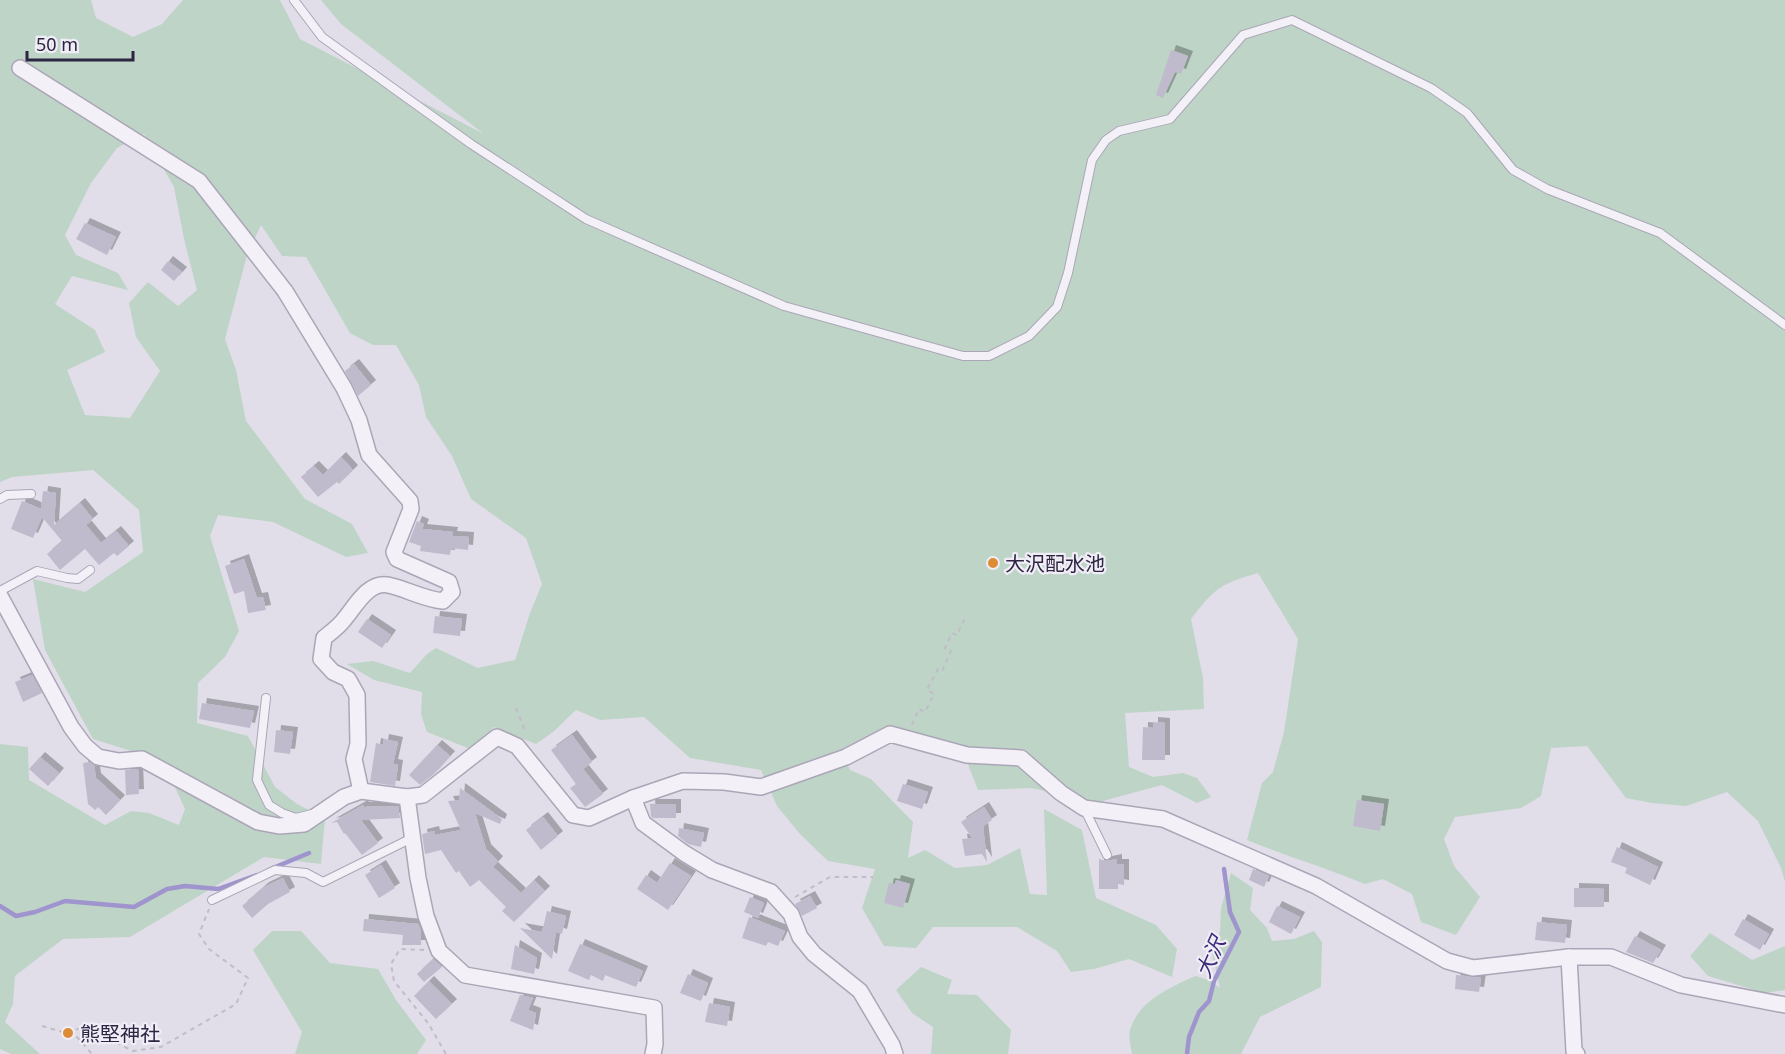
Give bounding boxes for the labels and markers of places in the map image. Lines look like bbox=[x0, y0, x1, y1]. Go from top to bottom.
place label: 大沢配水池 bbox=[1005, 550, 1105, 577]
marker: 大沢配水池 bbox=[986, 556, 1000, 570]
place label: 熊堅神社 bbox=[80, 1020, 160, 1047]
marker: 熊堅神社 bbox=[61, 1026, 75, 1040]

